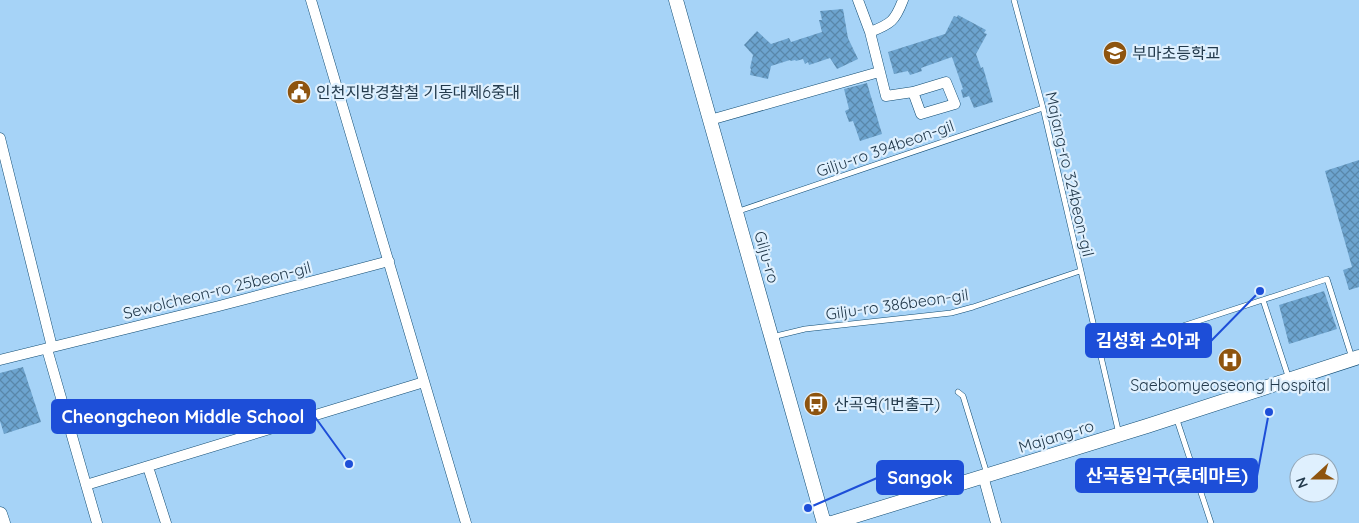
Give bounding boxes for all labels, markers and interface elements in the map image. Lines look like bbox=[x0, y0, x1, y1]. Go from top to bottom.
school or university icon: 부마초등학교 bbox=[1102, 40, 1128, 66]
place label: 부마초등학교 bbox=[1132, 43, 1220, 63]
public building icon: 인천지방경찰철 기동대제6중대 bbox=[286, 79, 312, 105]
place label: 인천지방경찰철 기동대제6중대 bbox=[316, 82, 520, 102]
street label: Majang-ro 324beon-gil bbox=[1041, 90, 1099, 258]
street label: Gilju-ro 394beon-gil bbox=[814, 115, 956, 181]
street label: Gilju-ro bbox=[750, 229, 784, 285]
street label: Sewolcheon-ro 25beon-gil bbox=[121, 257, 313, 323]
street label: Gilju-ro 386beon-gil bbox=[824, 284, 970, 324]
callout: 김성화 소아과 bbox=[1086, 324, 1211, 357]
text: 김성화 소아과 bbox=[1096, 329, 1201, 352]
hospital icon: Saebomyeoseong Hospital bbox=[1217, 347, 1243, 373]
place label: Saebomyeoseong Hospital bbox=[1130, 375, 1330, 395]
bus stop icon: 산곡역(1번출구) bbox=[803, 391, 829, 417]
place label: 산곡역(1번출구) bbox=[834, 394, 940, 414]
callout: Cheongcheon Middle School bbox=[52, 400, 315, 433]
text: Cheongcheon Middle School bbox=[62, 405, 304, 428]
street label: Majang-ro bbox=[1016, 415, 1096, 457]
north arrow bbox=[1289, 453, 1339, 503]
callout: 산곡동입구(롯데마트) bbox=[1076, 459, 1257, 492]
callout: Sangok bbox=[877, 461, 963, 494]
text: 산곡동입구(롯데마트) bbox=[1086, 464, 1248, 487]
text: Sangok bbox=[887, 466, 953, 489]
text: N bbox=[1292, 475, 1312, 491]

